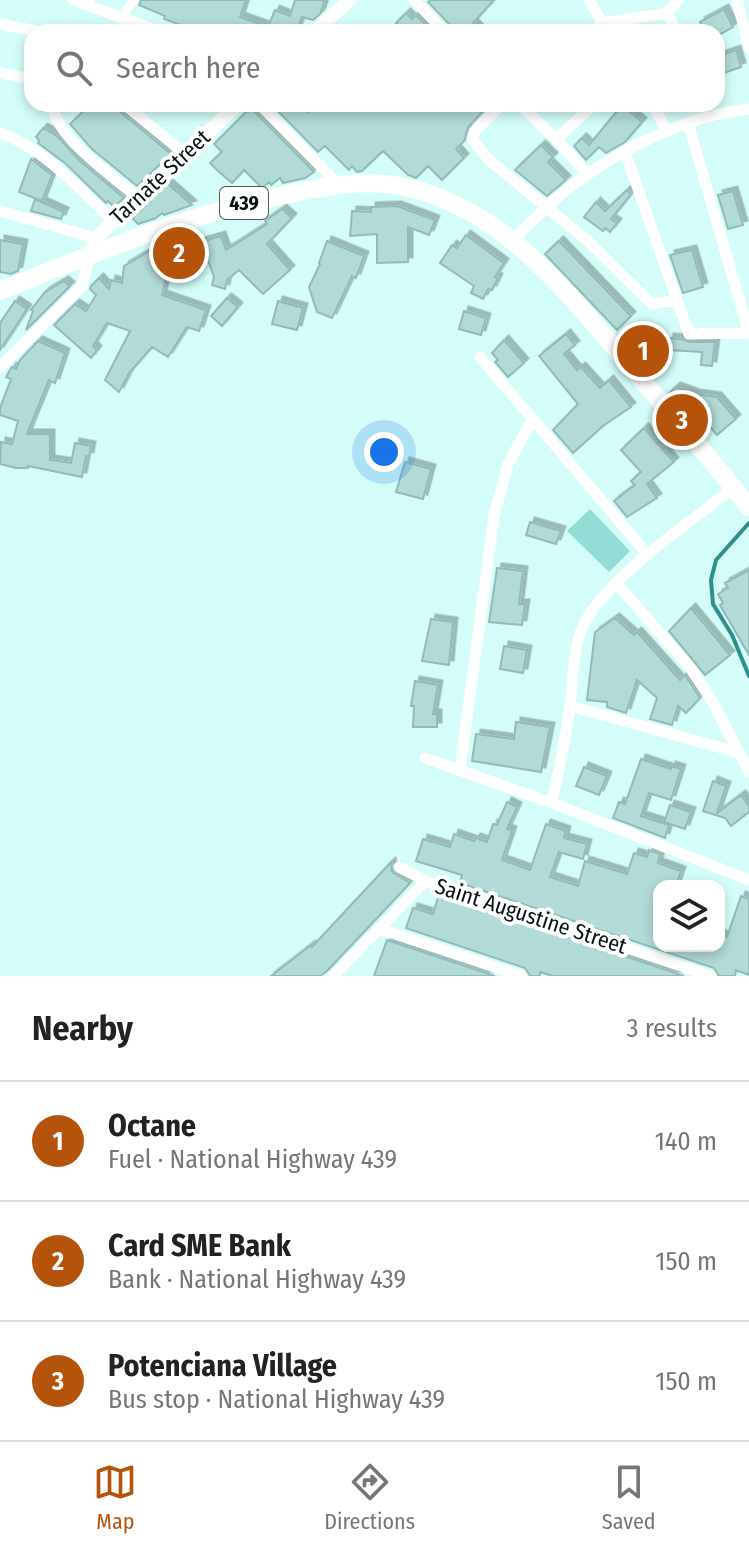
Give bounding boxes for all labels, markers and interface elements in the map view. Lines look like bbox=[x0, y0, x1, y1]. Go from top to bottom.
search box bbox=[24, 24, 725, 112]
icon: search bbox=[52, 46, 96, 90]
text: Search here bbox=[116, 50, 261, 86]
street label: Tarnate Street bbox=[104, 123, 216, 230]
road number: 439 bbox=[220, 187, 268, 219]
pin: 2 bbox=[153, 223, 205, 283]
pin: 1 bbox=[617, 321, 669, 381]
pin: 3 bbox=[656, 390, 708, 450]
your location bbox=[364, 432, 404, 472]
street label: Saint Augustine Street bbox=[432, 872, 631, 960]
map controls bbox=[653, 880, 725, 952]
button: layers bbox=[653, 880, 725, 952]
text: Nearby bbox=[32, 1008, 133, 1049]
text: 3 results bbox=[627, 1013, 717, 1044]
text: Octane bbox=[108, 1108, 196, 1144]
text: 1 bbox=[53, 1126, 64, 1157]
text: 140 m bbox=[655, 1126, 717, 1157]
text: Fuel · National Highway 439 bbox=[108, 1144, 397, 1175]
text: Card SME Bank bbox=[108, 1228, 291, 1264]
text: 2 bbox=[52, 1246, 64, 1277]
text: 150 m bbox=[655, 1246, 717, 1277]
text: Bank · National Highway 439 bbox=[108, 1264, 406, 1295]
text: Potenciana Village bbox=[108, 1348, 337, 1384]
text: 3 bbox=[52, 1366, 64, 1397]
text: 150 m bbox=[655, 1366, 717, 1397]
text: Bus stop · National Highway 439 bbox=[108, 1384, 445, 1415]
tab: Map bbox=[93, 1460, 137, 1535]
tab: Directions bbox=[324, 1460, 415, 1535]
tab: Saved bbox=[602, 1460, 656, 1535]

